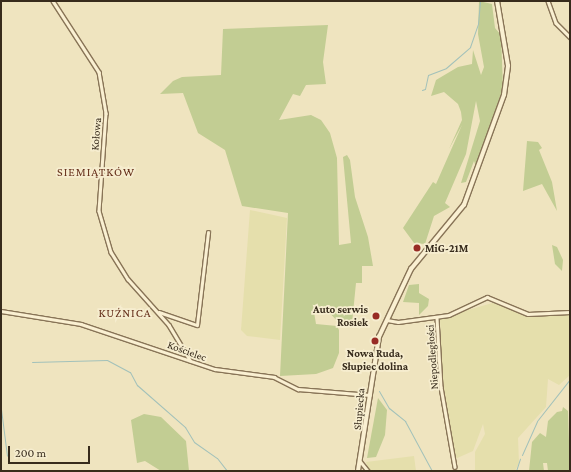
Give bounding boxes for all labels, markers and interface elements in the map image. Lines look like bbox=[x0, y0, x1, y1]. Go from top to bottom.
street label: Kołowa bbox=[88, 117, 104, 151]
district label: SIEMIĄTKÓW bbox=[57, 166, 135, 180]
place label: MiG-21M bbox=[425, 241, 468, 255]
marker: MiG-21M bbox=[412, 243, 422, 253]
place label: Auto serwis Rosiek bbox=[313, 303, 368, 329]
district label: KUŹNICA bbox=[99, 307, 151, 321]
marker: Auto serwis Rosiek bbox=[371, 311, 381, 321]
street label: Niepodległości bbox=[423, 324, 441, 390]
marker: Nowa Ruda, Słupiec dolina bbox=[370, 336, 380, 346]
street label: Kościelec bbox=[166, 338, 208, 364]
place label: Nowa Ruda, Słupiec dolina bbox=[342, 347, 408, 373]
street label: Słupiecka bbox=[351, 387, 367, 431]
scale bar bbox=[10, 438, 92, 464]
text: 200 m bbox=[15, 446, 46, 460]

